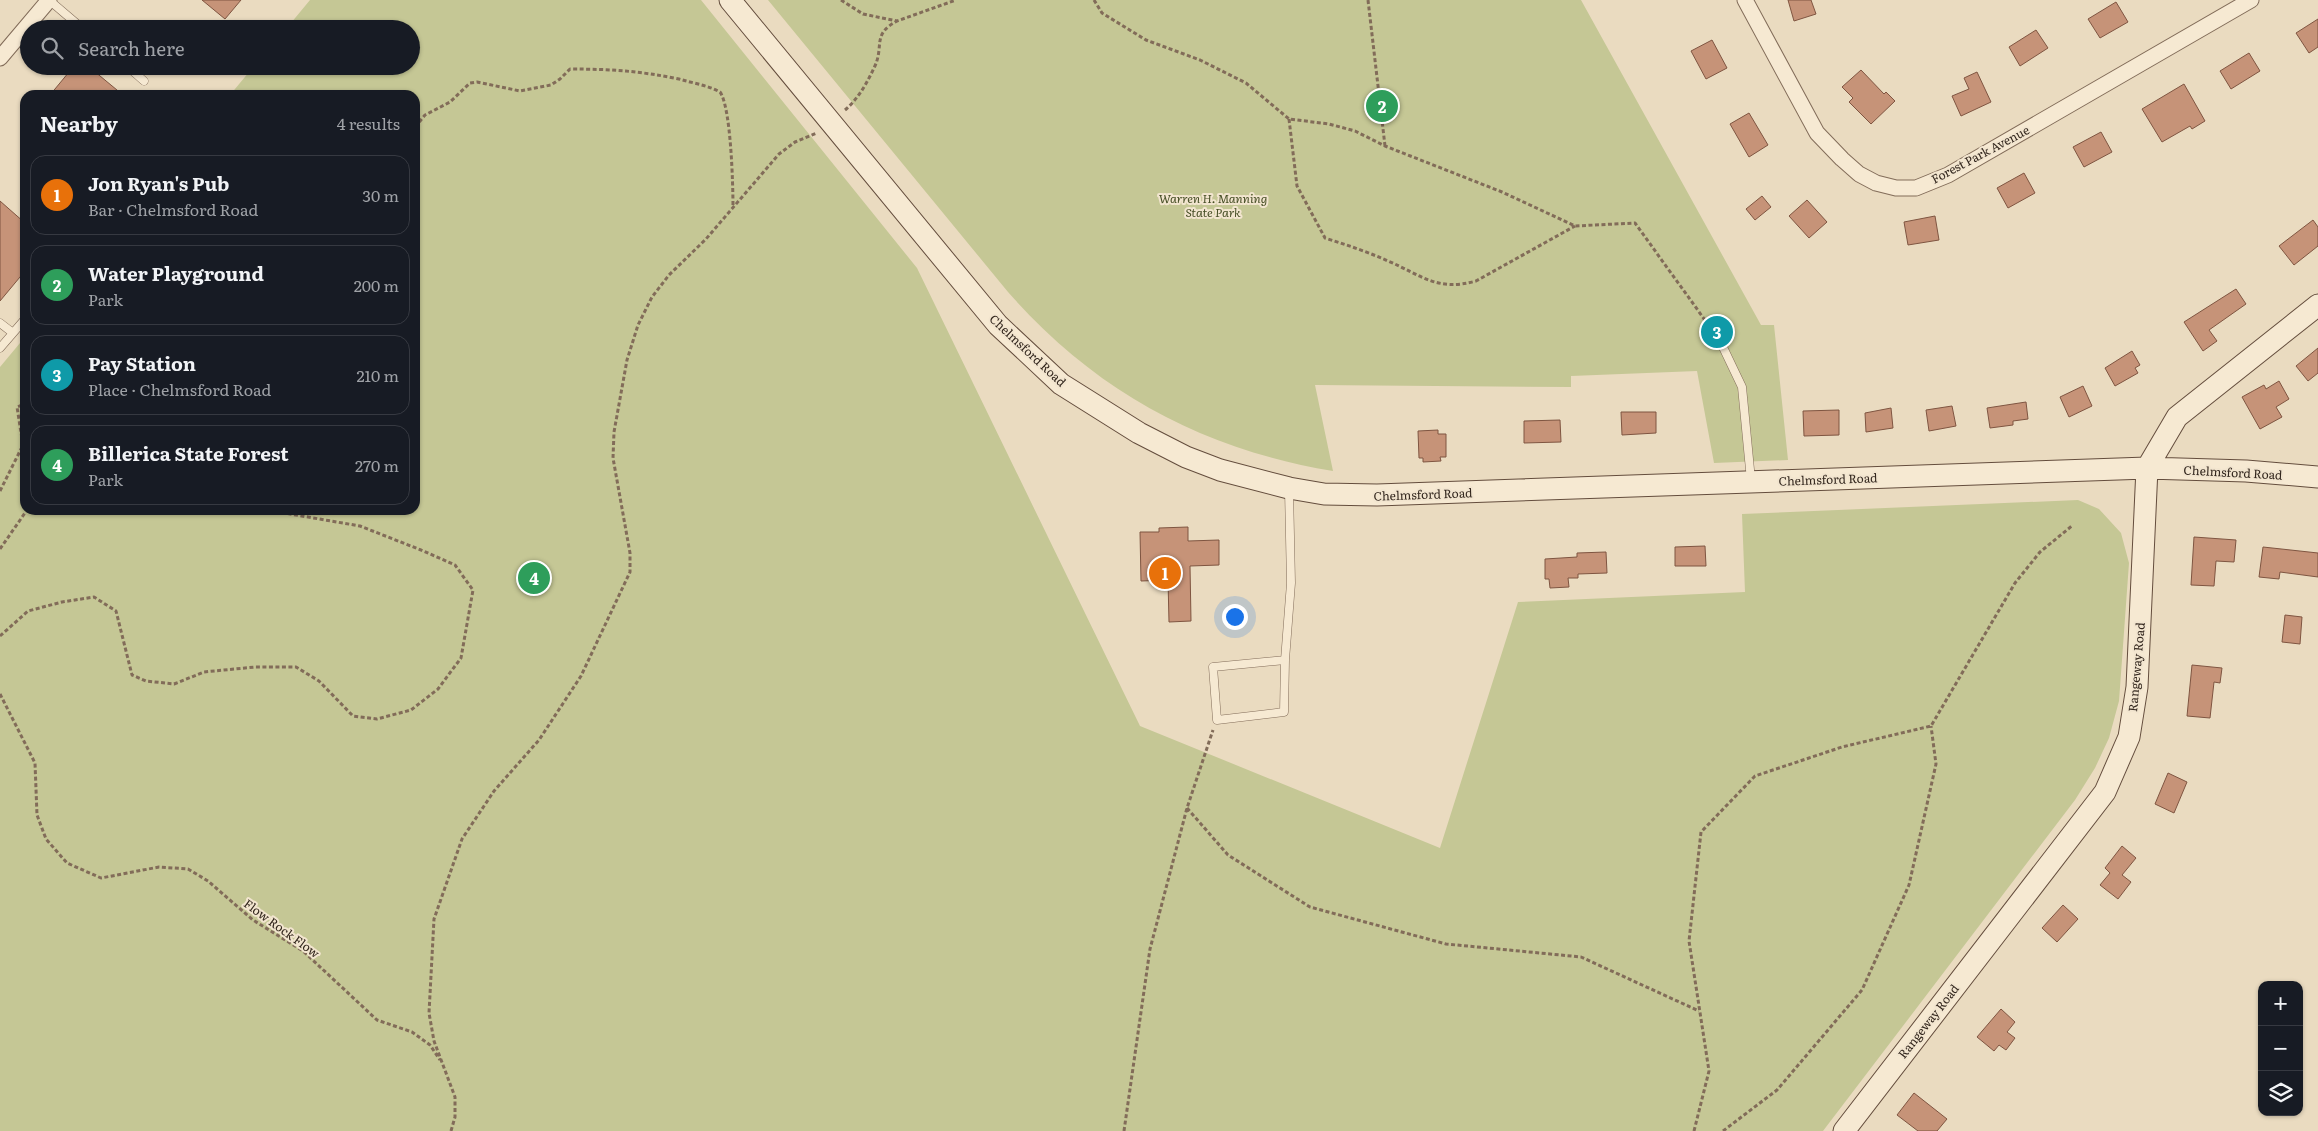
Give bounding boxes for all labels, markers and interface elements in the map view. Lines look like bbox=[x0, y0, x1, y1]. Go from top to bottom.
search box bbox=[20, 20, 420, 75]
icon: search bbox=[38, 34, 66, 62]
text: Search here bbox=[78, 34, 185, 62]
pin: 2 bbox=[1366, 87, 1398, 125]
text: Nearby bbox=[40, 107, 118, 138]
text: 4 results bbox=[337, 111, 400, 135]
street label: Forest Park Avenue bbox=[1928, 121, 2032, 187]
text: Jon Ryan's Pub bbox=[88, 169, 229, 197]
text: 1 bbox=[54, 183, 60, 207]
text: 30 m bbox=[362, 183, 399, 207]
park label: Warren H. Manning State Park bbox=[1159, 189, 1267, 221]
text: Bar · Chelmsford Road bbox=[88, 197, 258, 221]
text: Water Playground bbox=[88, 259, 264, 287]
text: 2 bbox=[53, 273, 61, 297]
text: 200 m bbox=[354, 273, 399, 297]
text: Park bbox=[88, 287, 123, 311]
street label: Chelmsford Road bbox=[986, 310, 1071, 391]
pin: 3 bbox=[1701, 313, 1733, 351]
text: Pay Station bbox=[88, 349, 196, 377]
text: 3 bbox=[53, 363, 61, 387]
text: 210 m bbox=[356, 363, 399, 387]
text: Place · Chelmsford Road bbox=[88, 377, 271, 401]
text: Billerica State Forest bbox=[88, 439, 289, 467]
text: 4 bbox=[52, 453, 62, 477]
text: 270 m bbox=[355, 453, 399, 477]
street label: Chelmsford Road bbox=[2183, 460, 2284, 484]
text: Park bbox=[88, 467, 123, 491]
street label: Chelmsford Road bbox=[1778, 468, 1878, 490]
street label: Chelmsford Road bbox=[1373, 483, 1473, 505]
pin: 1 bbox=[1149, 554, 1181, 592]
pin: 4 bbox=[518, 559, 550, 597]
your location bbox=[1222, 604, 1248, 630]
street label: Rangeway Road bbox=[2123, 621, 2149, 713]
street label: Flow Rock Flow bbox=[240, 894, 324, 962]
street label: Rangeway Road bbox=[1893, 980, 1963, 1062]
map controls bbox=[2258, 981, 2303, 1116]
button: + bbox=[2258, 981, 2303, 1026]
button: − bbox=[2258, 1026, 2303, 1071]
button: layers bbox=[2258, 1071, 2303, 1116]

